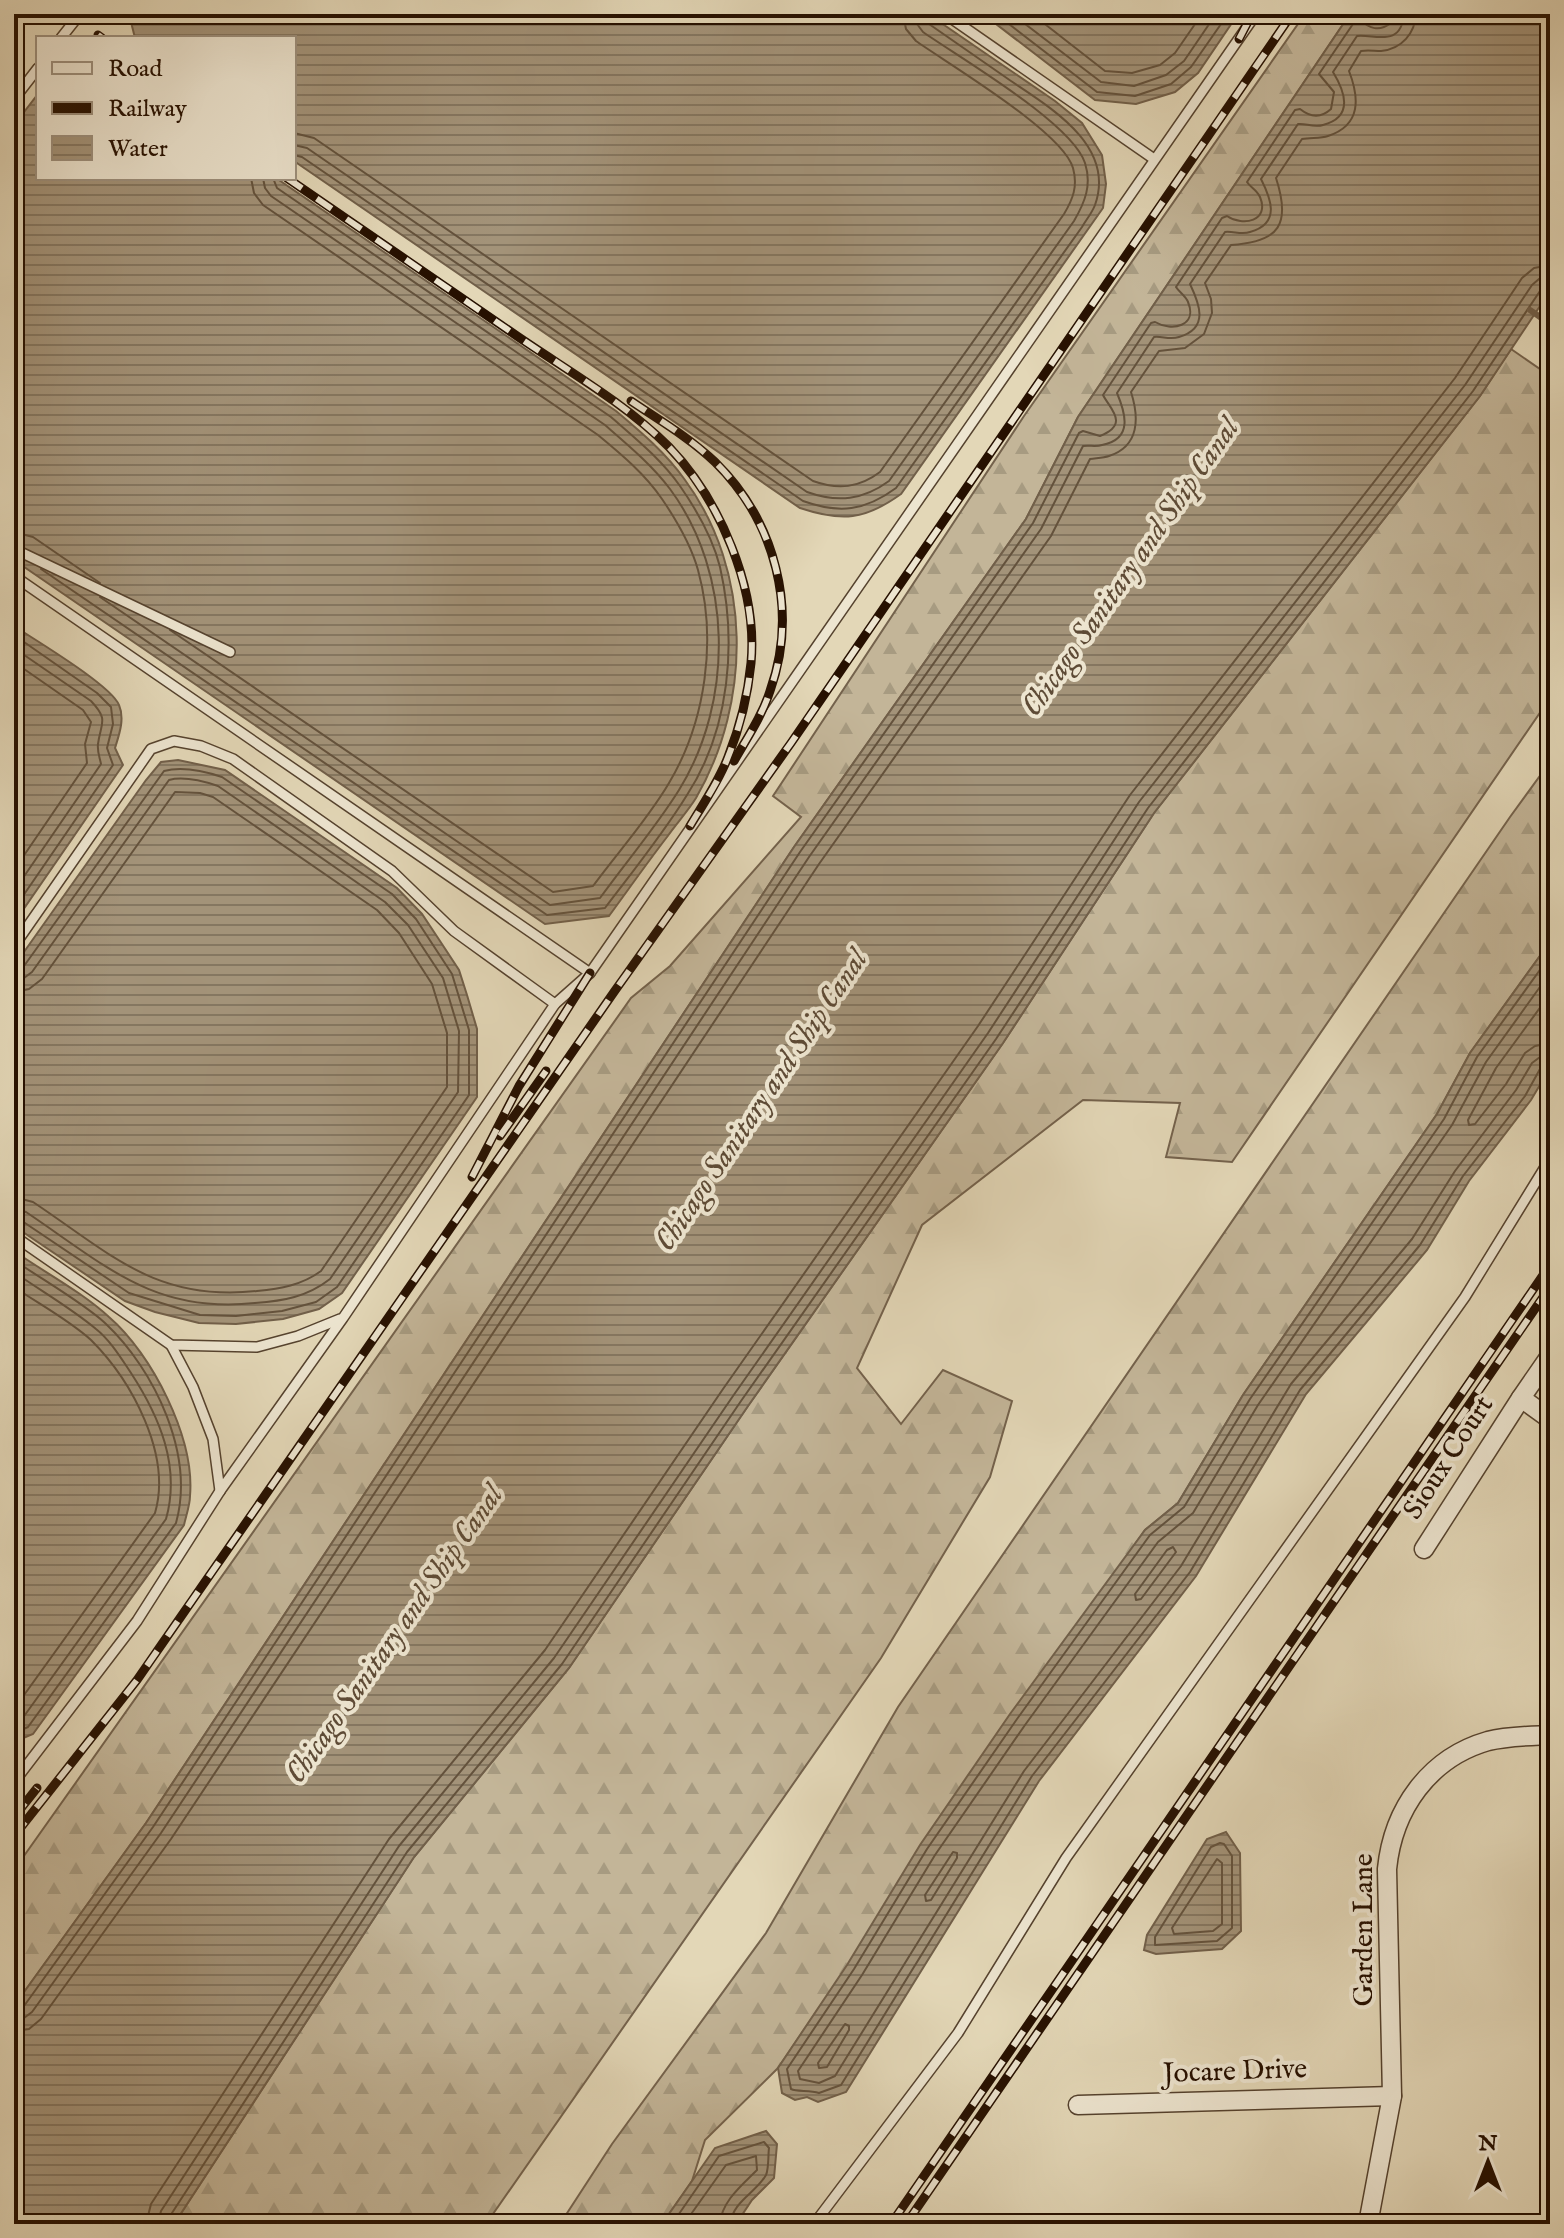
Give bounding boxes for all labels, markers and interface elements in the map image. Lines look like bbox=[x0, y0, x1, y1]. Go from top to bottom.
legend bbox=[36, 36, 296, 180]
text: Road bbox=[108, 54, 162, 85]
text: Railway bbox=[108, 94, 187, 125]
text: Water bbox=[108, 134, 168, 165]
water label: Chicago Sanitary and Ship Canal bbox=[1014, 409, 1250, 724]
water label: Chicago Sanitary and Ship Canal bbox=[647, 941, 879, 1259]
street label: Sioux Court bbox=[1396, 1389, 1502, 1526]
water label: Chicago Sanitary and Ship Canal bbox=[278, 1476, 514, 1791]
street label: Garden Lane bbox=[1347, 1853, 1382, 2007]
street label: Jocare Drive bbox=[1159, 2052, 1308, 2092]
north arrow bbox=[1448, 2122, 1528, 2202]
text: N bbox=[1477, 2130, 1498, 2158]

